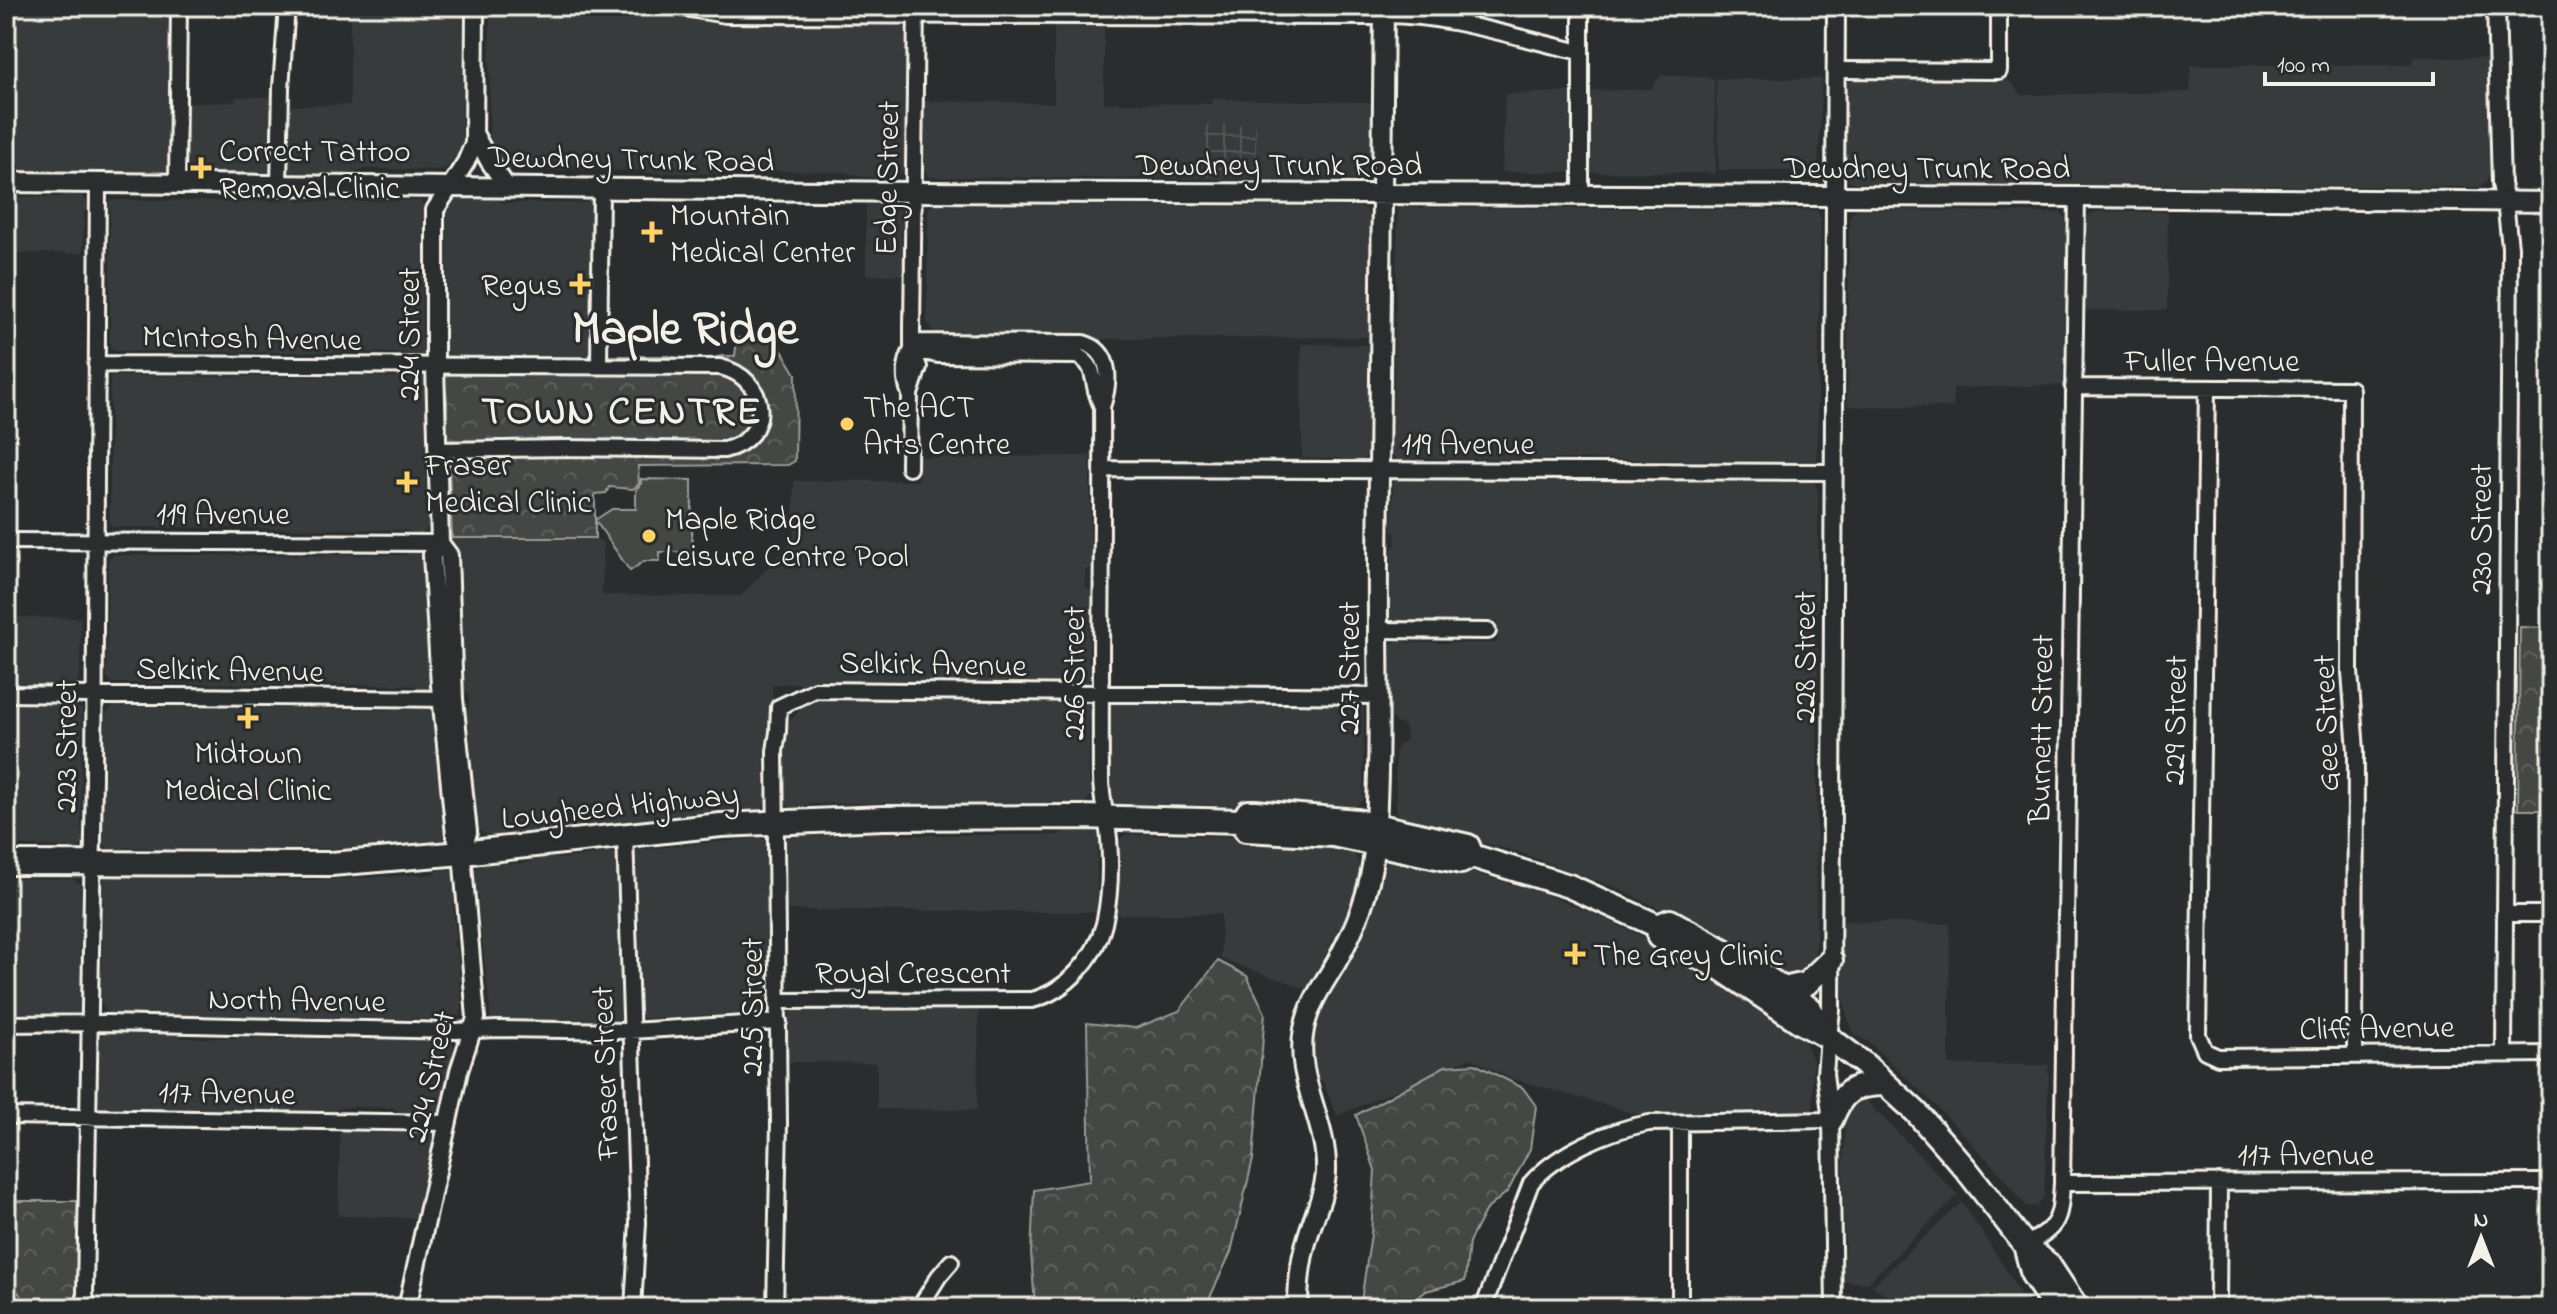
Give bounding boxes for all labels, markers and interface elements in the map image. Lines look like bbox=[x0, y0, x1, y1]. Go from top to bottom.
scale bar bbox=[2265, 36, 2433, 86]
text: 100 m bbox=[2277, 49, 2330, 84]
street label: Edge Street bbox=[865, 100, 914, 256]
place label: Correct Tattoo Removal Clinic bbox=[219, 130, 411, 214]
street label: Dewdney Trunk Road bbox=[486, 135, 774, 187]
street label: Dewdney Trunk Road bbox=[1135, 144, 1422, 191]
street label: Dewdney Trunk Road bbox=[1783, 147, 2070, 194]
marker: Correct Tattoo Removal Clinic bbox=[190, 157, 212, 179]
place label: Mountain Medical Center bbox=[670, 194, 855, 278]
marker: Mountain Medical Center bbox=[641, 221, 663, 243]
place label: Regus bbox=[481, 264, 562, 311]
street label: 224 Street bbox=[388, 267, 435, 401]
marker: Regus bbox=[569, 273, 591, 295]
district label: Maple Ridge bbox=[572, 296, 800, 368]
street label: McIntosh Avenue bbox=[142, 315, 363, 366]
street label: Fuller Avenue bbox=[2123, 340, 2300, 387]
district label: TOWN CENTRE bbox=[481, 384, 763, 443]
place label: The ACT Arts Centre bbox=[863, 386, 1011, 470]
marker: The ACT Arts Centre bbox=[838, 415, 856, 433]
street label: 119 Avenue bbox=[1401, 423, 1535, 470]
place label: Fraser Medical Clinic bbox=[424, 444, 593, 528]
street label: 230 Street bbox=[2460, 463, 2507, 595]
marker: Fraser Medical Clinic bbox=[396, 471, 418, 493]
street label: 119 Avenue bbox=[156, 493, 290, 540]
place label: Maple Ridge Leisure Centre Pool bbox=[665, 498, 909, 582]
marker: Maple Ridge Leisure Centre Pool bbox=[640, 527, 658, 545]
street label: 228 Street bbox=[1784, 591, 1831, 723]
street label: 227 Street bbox=[1328, 601, 1375, 735]
street label: 226 Street bbox=[1053, 605, 1100, 740]
street label: Burnett Street bbox=[2018, 633, 2069, 825]
street label: Selkirk Avenue bbox=[839, 641, 1028, 692]
street label: Selkirk Avenue bbox=[136, 647, 325, 698]
street label: Gee Street bbox=[2303, 653, 2354, 792]
street label: 229 Street bbox=[2153, 654, 2202, 786]
street label: 223 Street bbox=[45, 679, 92, 813]
marker: Midtown Medical Clinic bbox=[237, 707, 259, 729]
place label: Midtown Medical Clinic bbox=[165, 732, 332, 816]
street label: Lougheed Highway bbox=[499, 773, 741, 844]
place label: The Grey Clinic bbox=[1593, 934, 1784, 981]
street label: 225 Street bbox=[731, 937, 778, 1076]
marker: The Grey Clinic bbox=[1564, 943, 1586, 965]
street label: Royal Crescent bbox=[815, 952, 1011, 999]
street label: North Avenue bbox=[208, 977, 387, 1028]
street label: Fraser Street bbox=[581, 985, 634, 1162]
street label: 224 Street bbox=[394, 1006, 470, 1147]
street label: Cliff Avenue bbox=[2299, 1006, 2456, 1055]
street label: 117 Avenue bbox=[158, 1071, 297, 1120]
street label: 117 Avenue bbox=[2237, 1134, 2375, 1181]
north arrow bbox=[2441, 1198, 2521, 1278]
text: N bbox=[2474, 1205, 2488, 1237]

